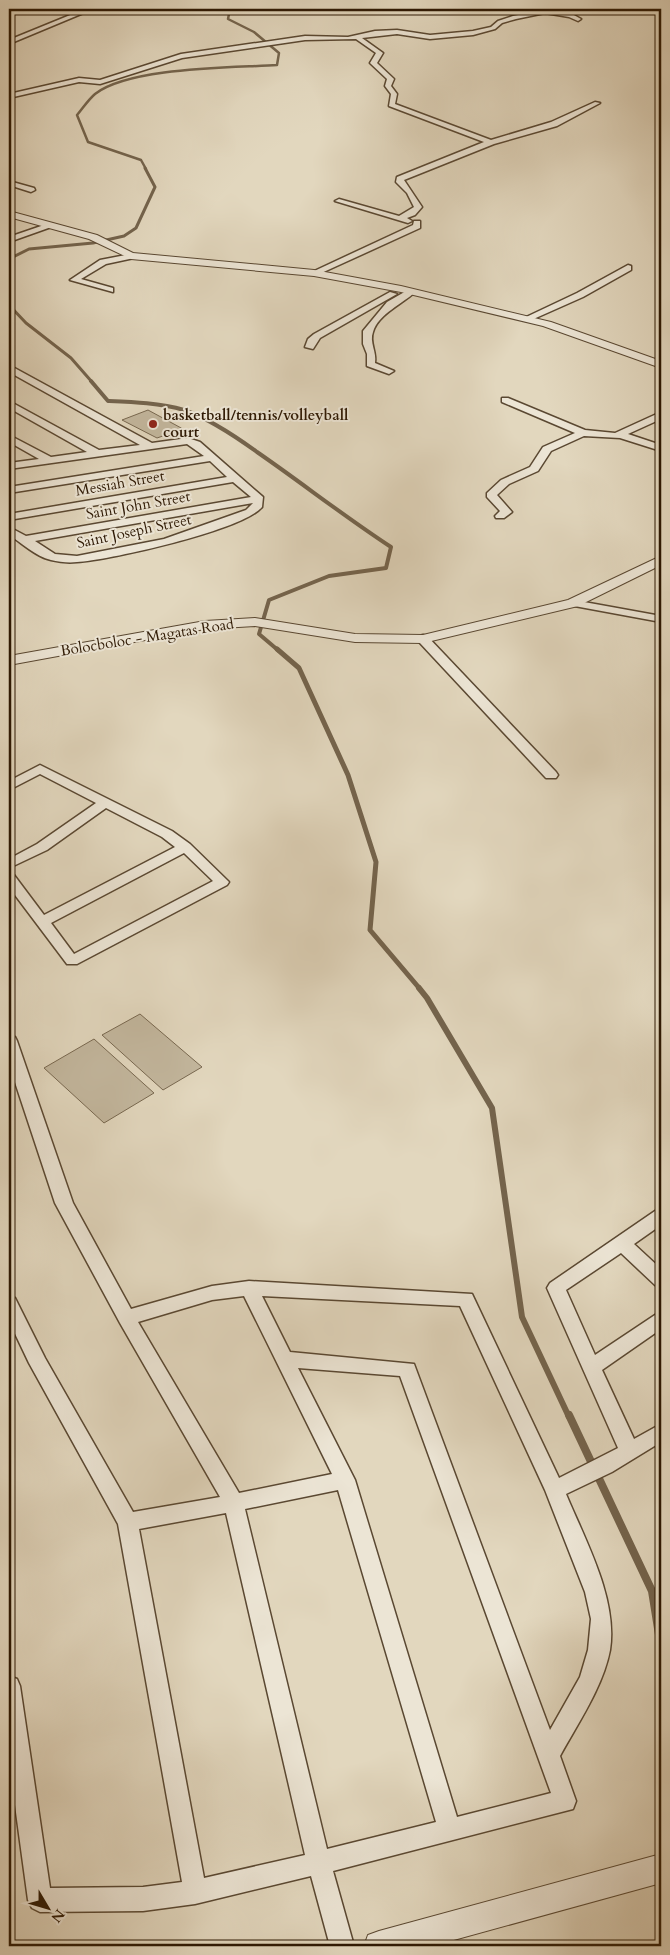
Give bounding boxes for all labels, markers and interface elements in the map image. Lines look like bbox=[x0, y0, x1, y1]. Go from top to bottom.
place label: basketball/tennis/volleyball court bbox=[163, 405, 349, 442]
marker: basketball/tennis/volleyball court bbox=[147, 418, 159, 430]
street label: Messiah Street bbox=[74, 465, 166, 501]
street label: Saint John Street bbox=[84, 486, 192, 524]
street label: Saint Joseph Street bbox=[75, 509, 193, 553]
street label: Bolocboloc - Magatas Road bbox=[59, 613, 235, 661]
north arrow bbox=[22, 1882, 72, 1932]
text: N bbox=[47, 1905, 69, 1926]

